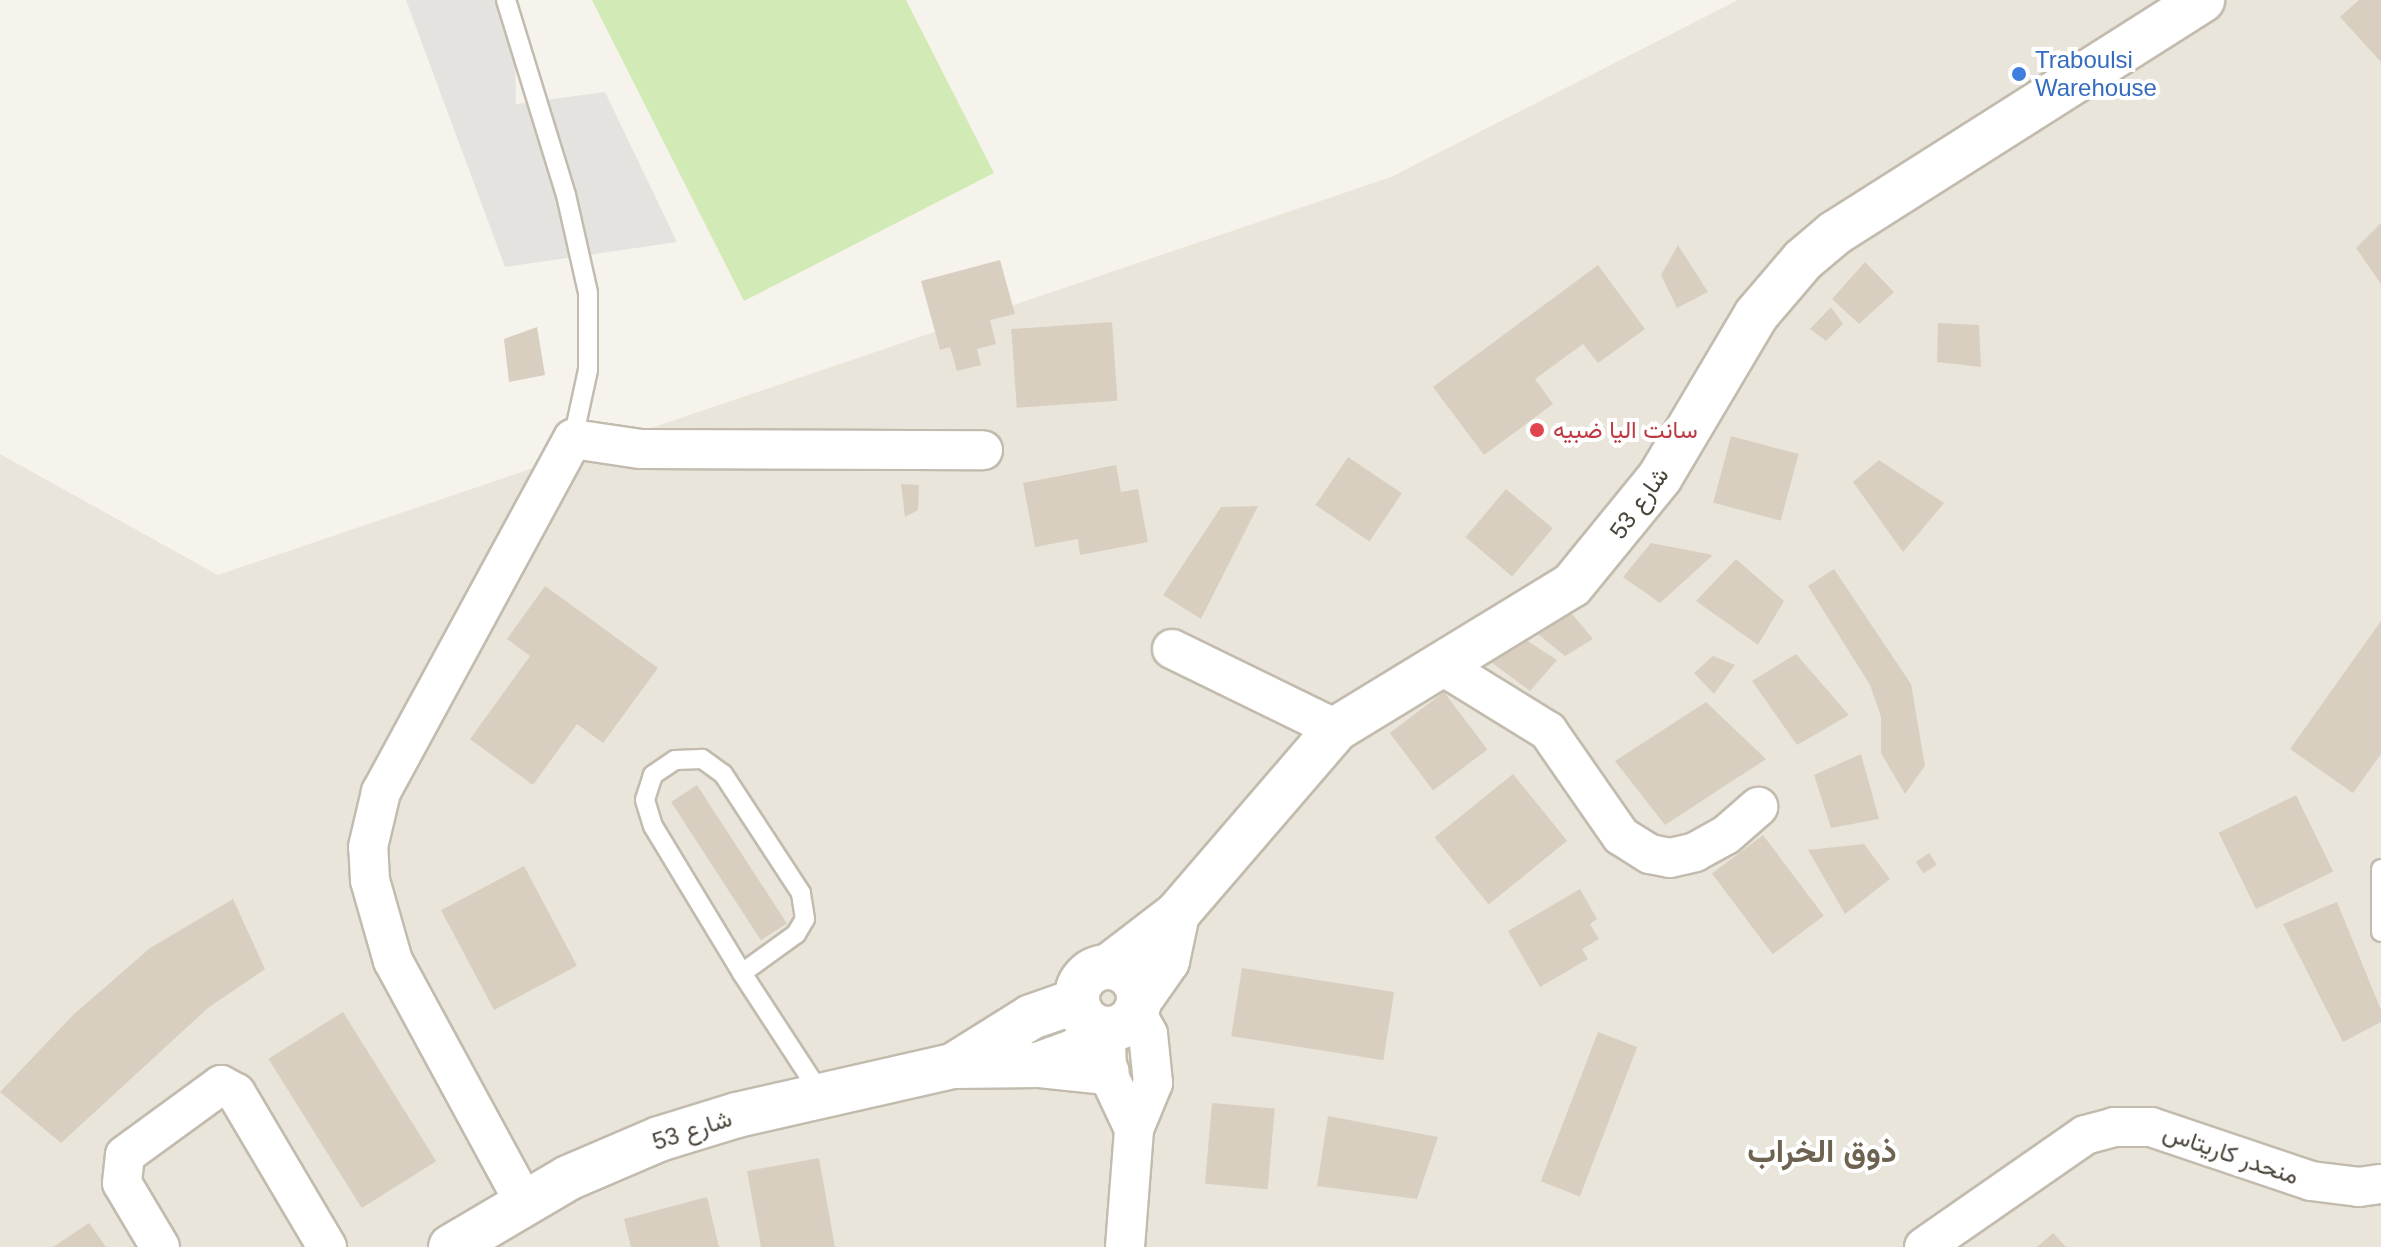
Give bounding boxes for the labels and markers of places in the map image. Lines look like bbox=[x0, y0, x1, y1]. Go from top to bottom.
place label: Traboulsi Warehouse bbox=[2035, 46, 2157, 102]
marker: Traboulsi Warehouse bbox=[2010, 65, 2028, 83]
place label: سانت اليا ضبيه bbox=[1553, 416, 1698, 444]
marker: سانت اليا ضبيه bbox=[1528, 421, 1546, 439]

